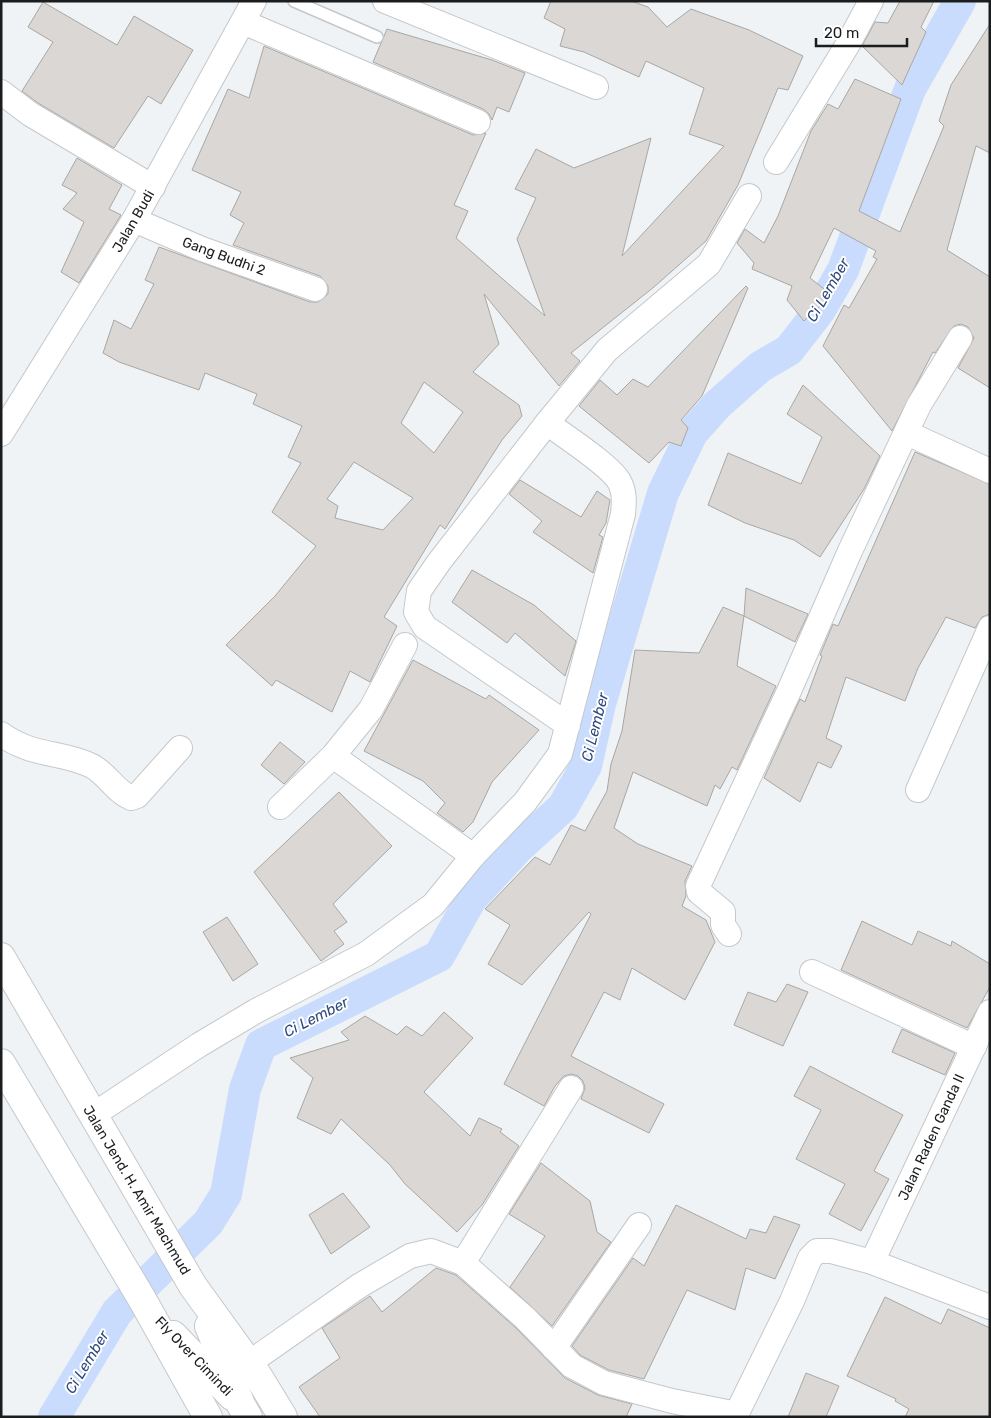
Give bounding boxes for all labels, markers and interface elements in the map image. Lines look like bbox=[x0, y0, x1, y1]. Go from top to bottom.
scale bar bbox=[816, 15, 907, 47]
text: 20 m bbox=[824, 24, 859, 42]
street label: Jalan Budi bbox=[109, 187, 158, 255]
street label: Gang Budhi 2 bbox=[180, 234, 268, 279]
water label: Ci Lember bbox=[803, 254, 854, 325]
water label: Ci Lember bbox=[578, 690, 613, 763]
water label: Ci Lember bbox=[281, 992, 353, 1041]
street label: Jalan Raden Ganda II bbox=[895, 1071, 968, 1203]
street label: Jalan Jend. H. Amir Machmud bbox=[79, 1103, 194, 1278]
street label: Fly Over Cimindi bbox=[151, 1313, 236, 1400]
water label: Ci Lember bbox=[61, 1326, 113, 1397]

